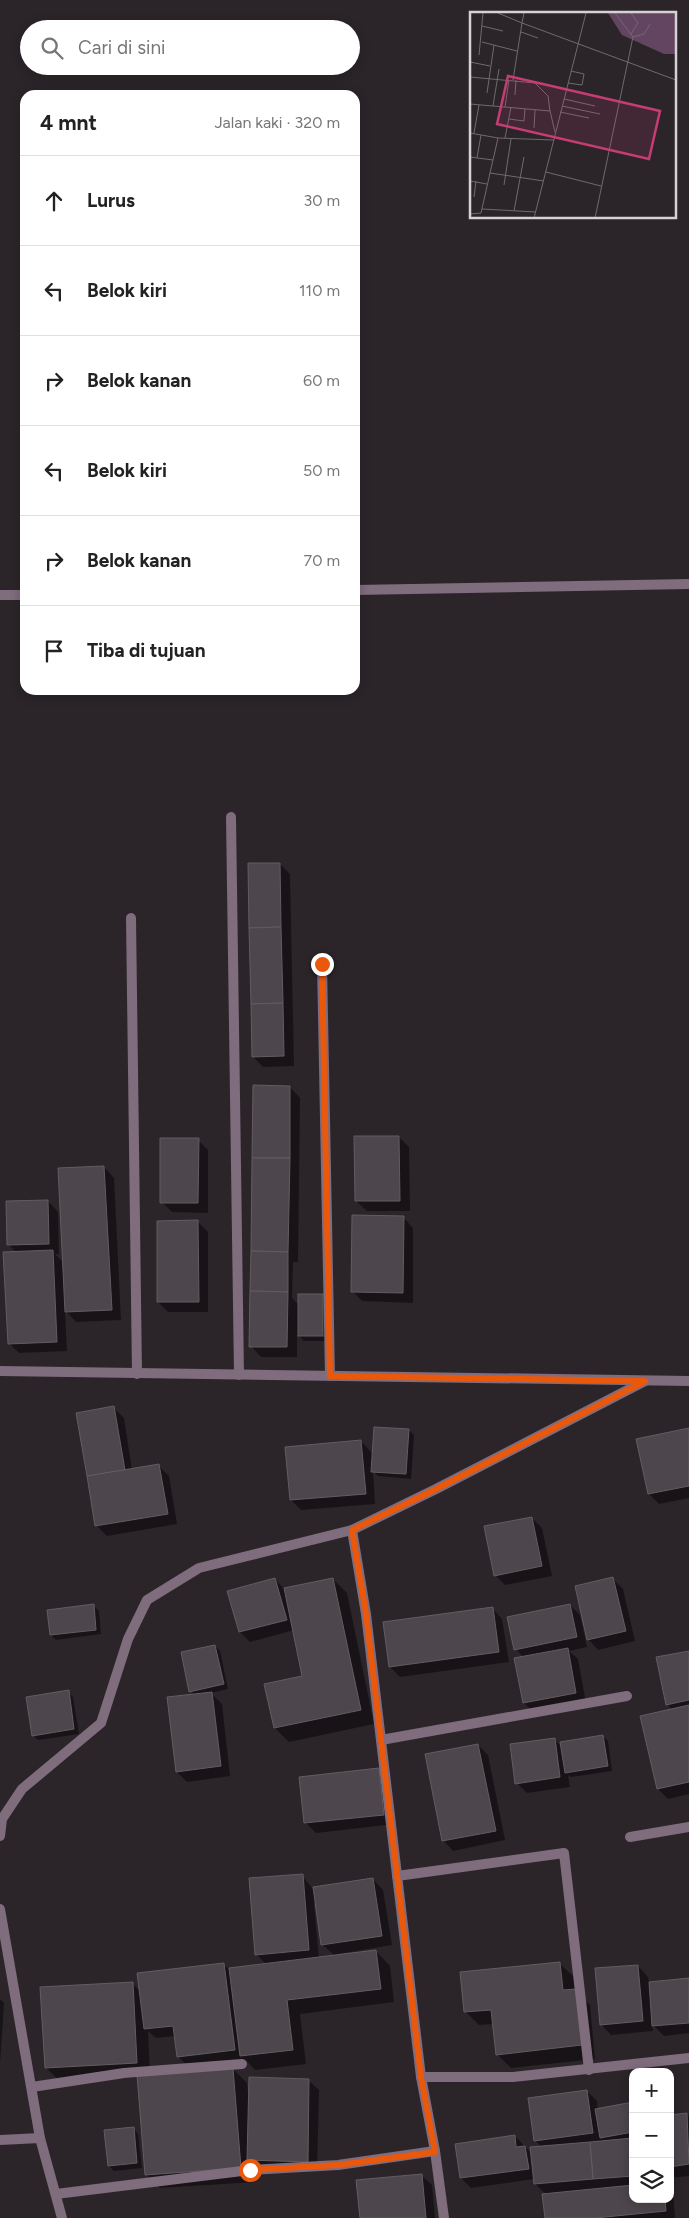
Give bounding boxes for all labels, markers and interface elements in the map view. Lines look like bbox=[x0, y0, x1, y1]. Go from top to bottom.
inset map bbox=[470, 12, 676, 219]
search box bbox=[20, 20, 360, 75]
icon: search bbox=[38, 34, 66, 62]
text: Cari di sini bbox=[78, 36, 165, 59]
text: 4 mnt bbox=[40, 110, 97, 135]
text: Jalan kaki · 320 m bbox=[214, 113, 340, 132]
icon: ahead bbox=[40, 187, 68, 215]
text: Lurus bbox=[87, 189, 135, 212]
text: 30 m bbox=[303, 191, 340, 210]
icon: left bbox=[40, 277, 68, 305]
text: Belok kiri bbox=[87, 279, 167, 302]
text: 110 m bbox=[299, 281, 340, 300]
icon: right bbox=[40, 367, 68, 395]
text: Belok kanan bbox=[87, 369, 191, 392]
text: 60 m bbox=[303, 371, 340, 390]
icon: left bbox=[40, 457, 68, 485]
text: Belok kiri bbox=[87, 459, 167, 482]
text: 50 m bbox=[303, 461, 340, 480]
icon: right bbox=[40, 547, 68, 575]
text: Belok kanan bbox=[87, 549, 191, 572]
text: 70 m bbox=[304, 551, 340, 570]
icon: arrive bbox=[40, 637, 68, 665]
text: Tiba di tujuan bbox=[87, 639, 206, 662]
route end bbox=[311, 953, 334, 976]
map controls bbox=[629, 2068, 674, 2203]
button: + bbox=[629, 2068, 674, 2113]
button: − bbox=[629, 2113, 674, 2158]
button: layers bbox=[629, 2158, 674, 2203]
route start bbox=[239, 2159, 262, 2182]

